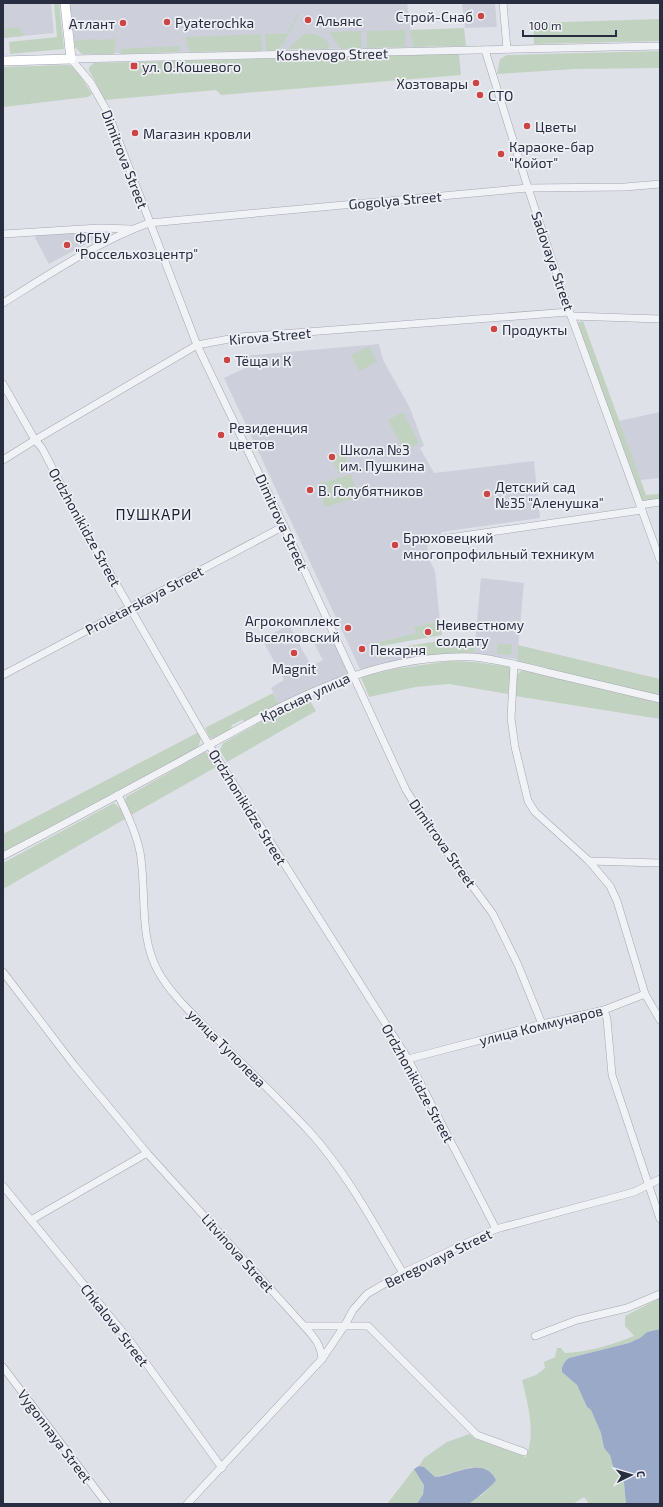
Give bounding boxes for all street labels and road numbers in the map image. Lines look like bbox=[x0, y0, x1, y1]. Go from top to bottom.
street label: Koshevogo Street bbox=[276, 45, 388, 63]
street label: Dimitrova Street bbox=[98, 107, 152, 211]
street label: Gogolya Street bbox=[348, 187, 442, 213]
street label: Sadovaya Street bbox=[528, 209, 578, 313]
street label: Kirova Street bbox=[228, 324, 312, 348]
street label: Ordzhonikidze Street bbox=[45, 465, 125, 589]
street label: Dimitrova Street bbox=[252, 471, 312, 573]
street label: Proletarskaya Street bbox=[82, 562, 206, 638]
street label: Красная улица bbox=[258, 669, 352, 725]
street label: Ordzhonikidze Street bbox=[206, 746, 290, 868]
street label: Dimitrova Street bbox=[406, 795, 480, 891]
street label: улица Коммунаров bbox=[477, 1001, 605, 1049]
street label: улица Туполева bbox=[184, 1005, 270, 1091]
street label: Ordzhonikidze Street bbox=[378, 1021, 458, 1145]
street label: Litvinova Street bbox=[198, 1210, 278, 1296]
street label: Beregovaya Street bbox=[382, 1225, 494, 1291]
street label: Chkalova Street bbox=[78, 1280, 152, 1370]
street label: Vygonnaya Street bbox=[14, 1386, 96, 1486]

